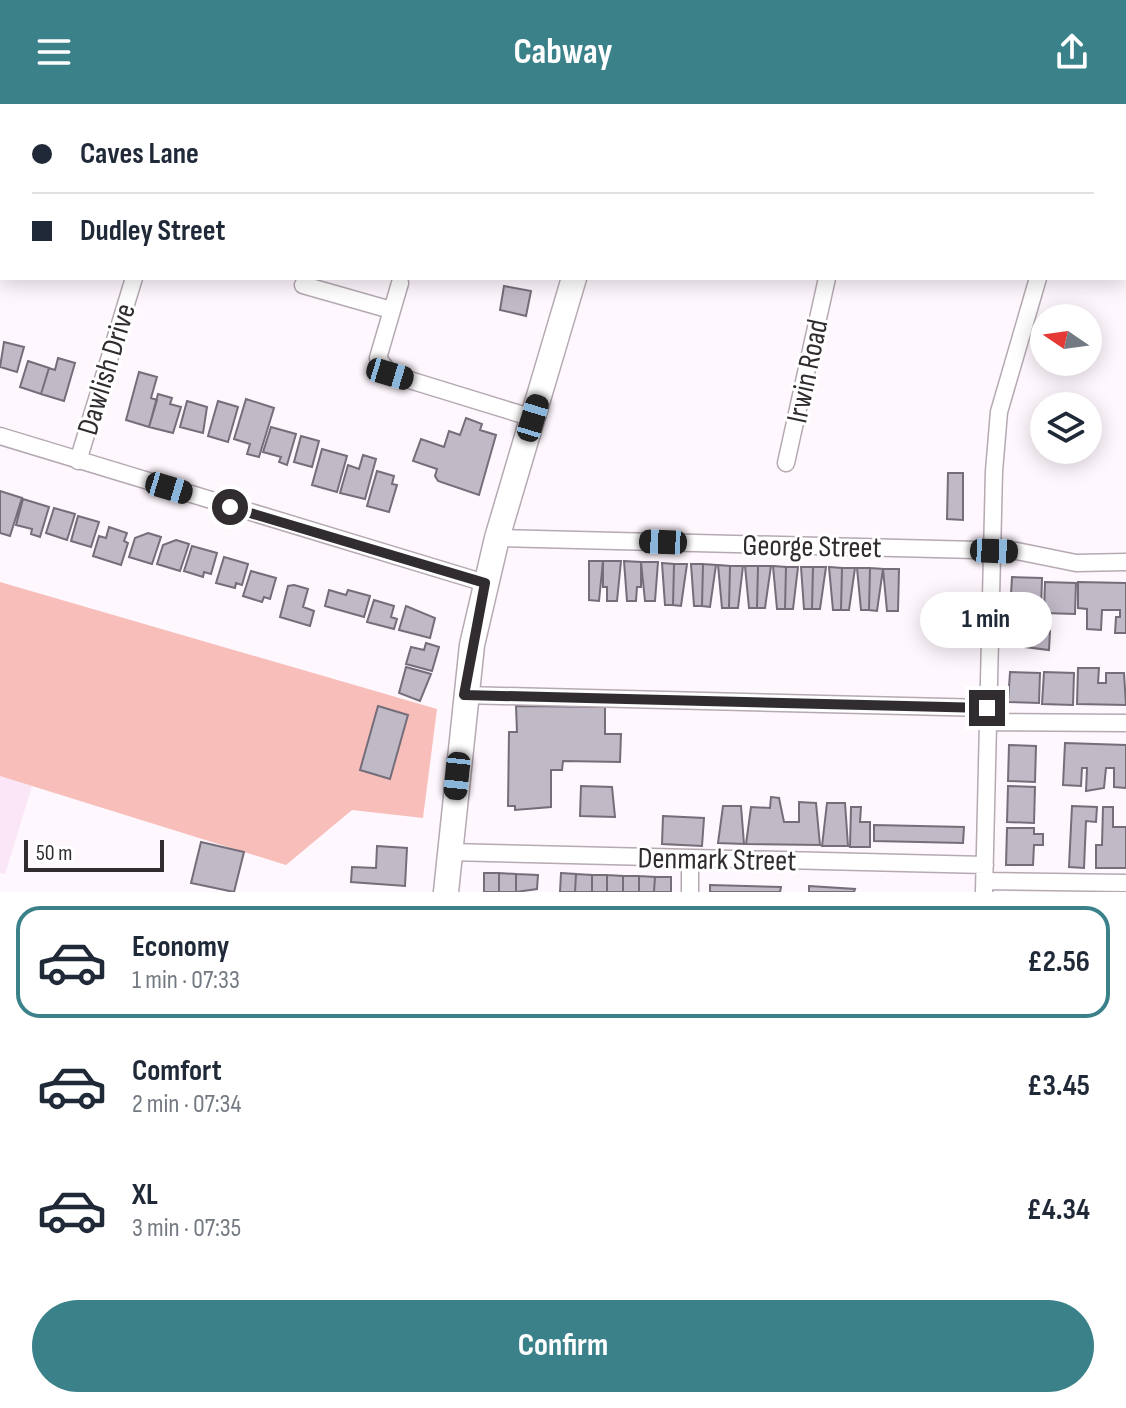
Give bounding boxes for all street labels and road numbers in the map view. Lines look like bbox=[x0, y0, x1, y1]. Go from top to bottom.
street label: Dawlish Drive bbox=[70, 299, 144, 439]
street label: Irwin Road bbox=[779, 316, 837, 426]
street label: George Street bbox=[742, 528, 882, 566]
street label: Denmark Street bbox=[637, 841, 797, 879]

